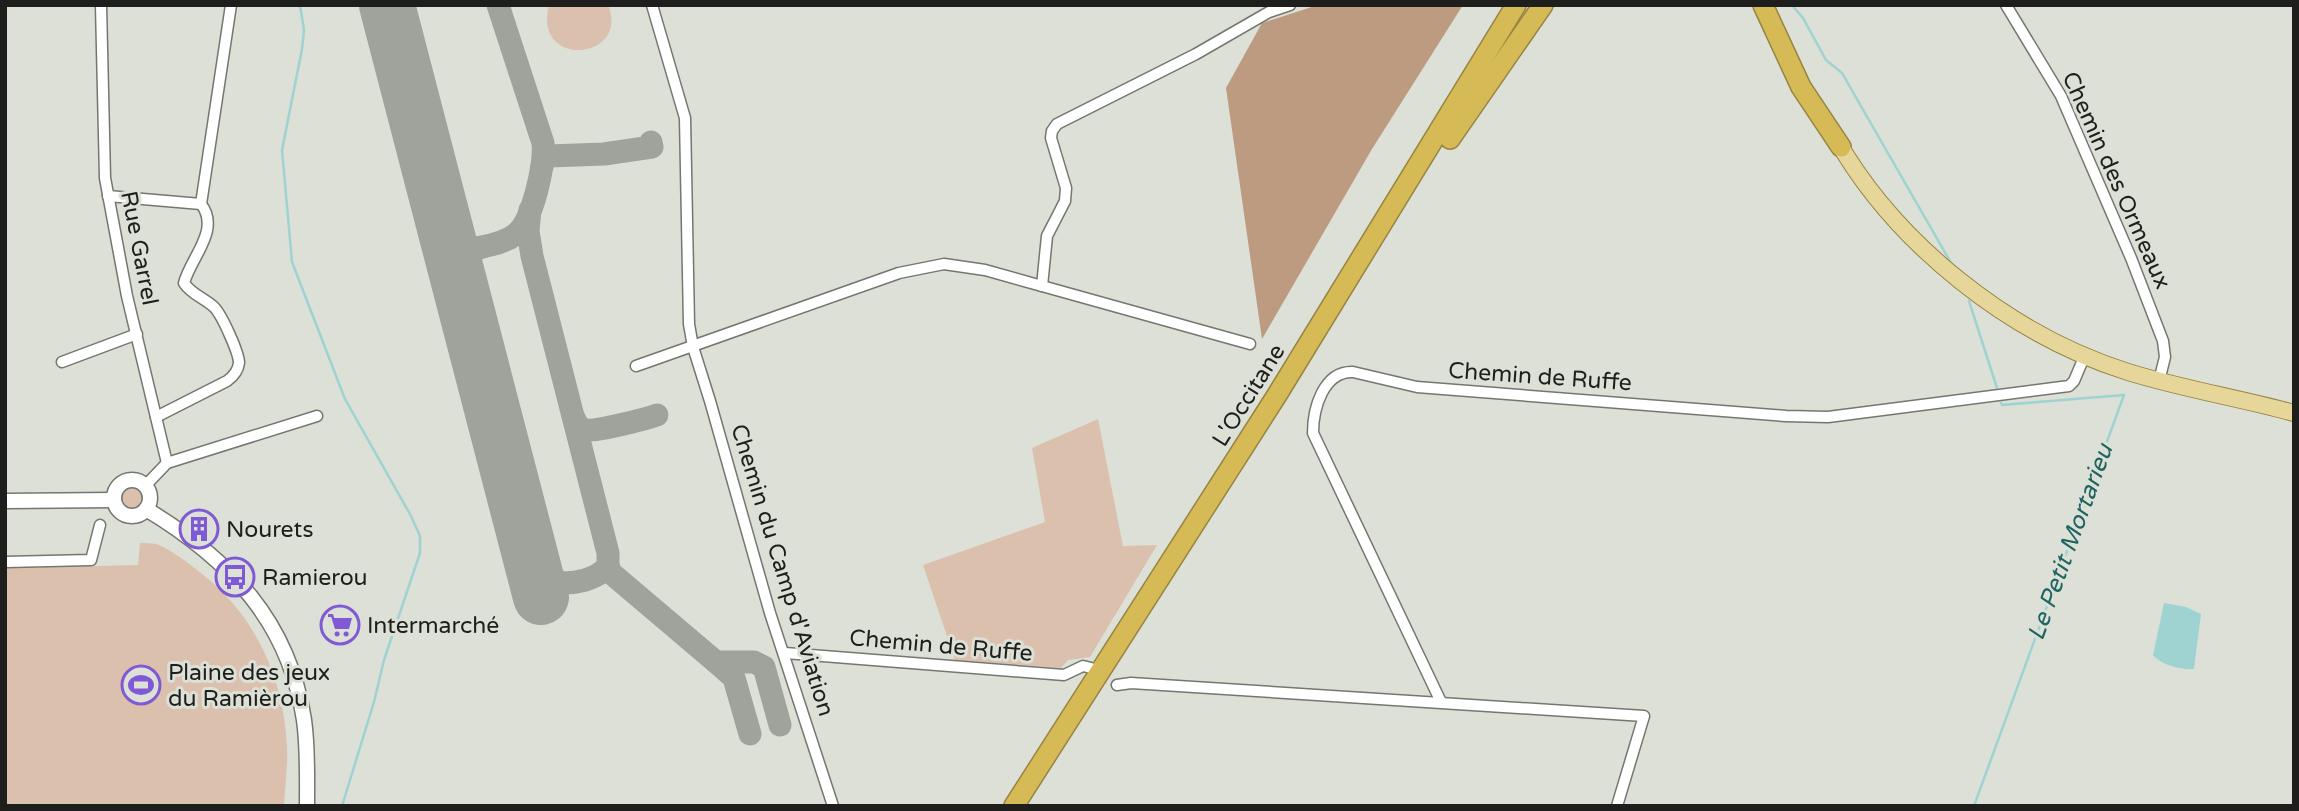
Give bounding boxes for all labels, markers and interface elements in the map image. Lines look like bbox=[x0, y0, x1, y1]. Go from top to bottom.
street label: Chemin des Ormeaux bbox=[2056, 67, 2177, 293]
street label: Rue Garrel bbox=[114, 189, 164, 308]
street label: L'Occitane bbox=[1206, 339, 1291, 452]
street label: Chemin de Ruffe bbox=[1447, 357, 1633, 397]
street label: Chemin du Camp d'Aviation bbox=[724, 421, 840, 720]
water label: Le Petit Mortarieu bbox=[2022, 439, 2120, 644]
building icon: Nourets bbox=[178, 508, 220, 550]
place label: Nourets bbox=[226, 516, 313, 544]
bus stop icon: Ramierou bbox=[214, 556, 256, 598]
place label: Ramierou bbox=[262, 564, 368, 592]
supermarket icon: Intermarché bbox=[319, 604, 361, 646]
place label: Intermarché bbox=[367, 612, 499, 640]
street label: Chemin de Ruffe bbox=[848, 624, 1034, 668]
place label: Plaine des jeux du Ramièrou bbox=[168, 659, 330, 713]
sports icon: Plaine des jeux du Ramièrou bbox=[120, 664, 162, 706]

